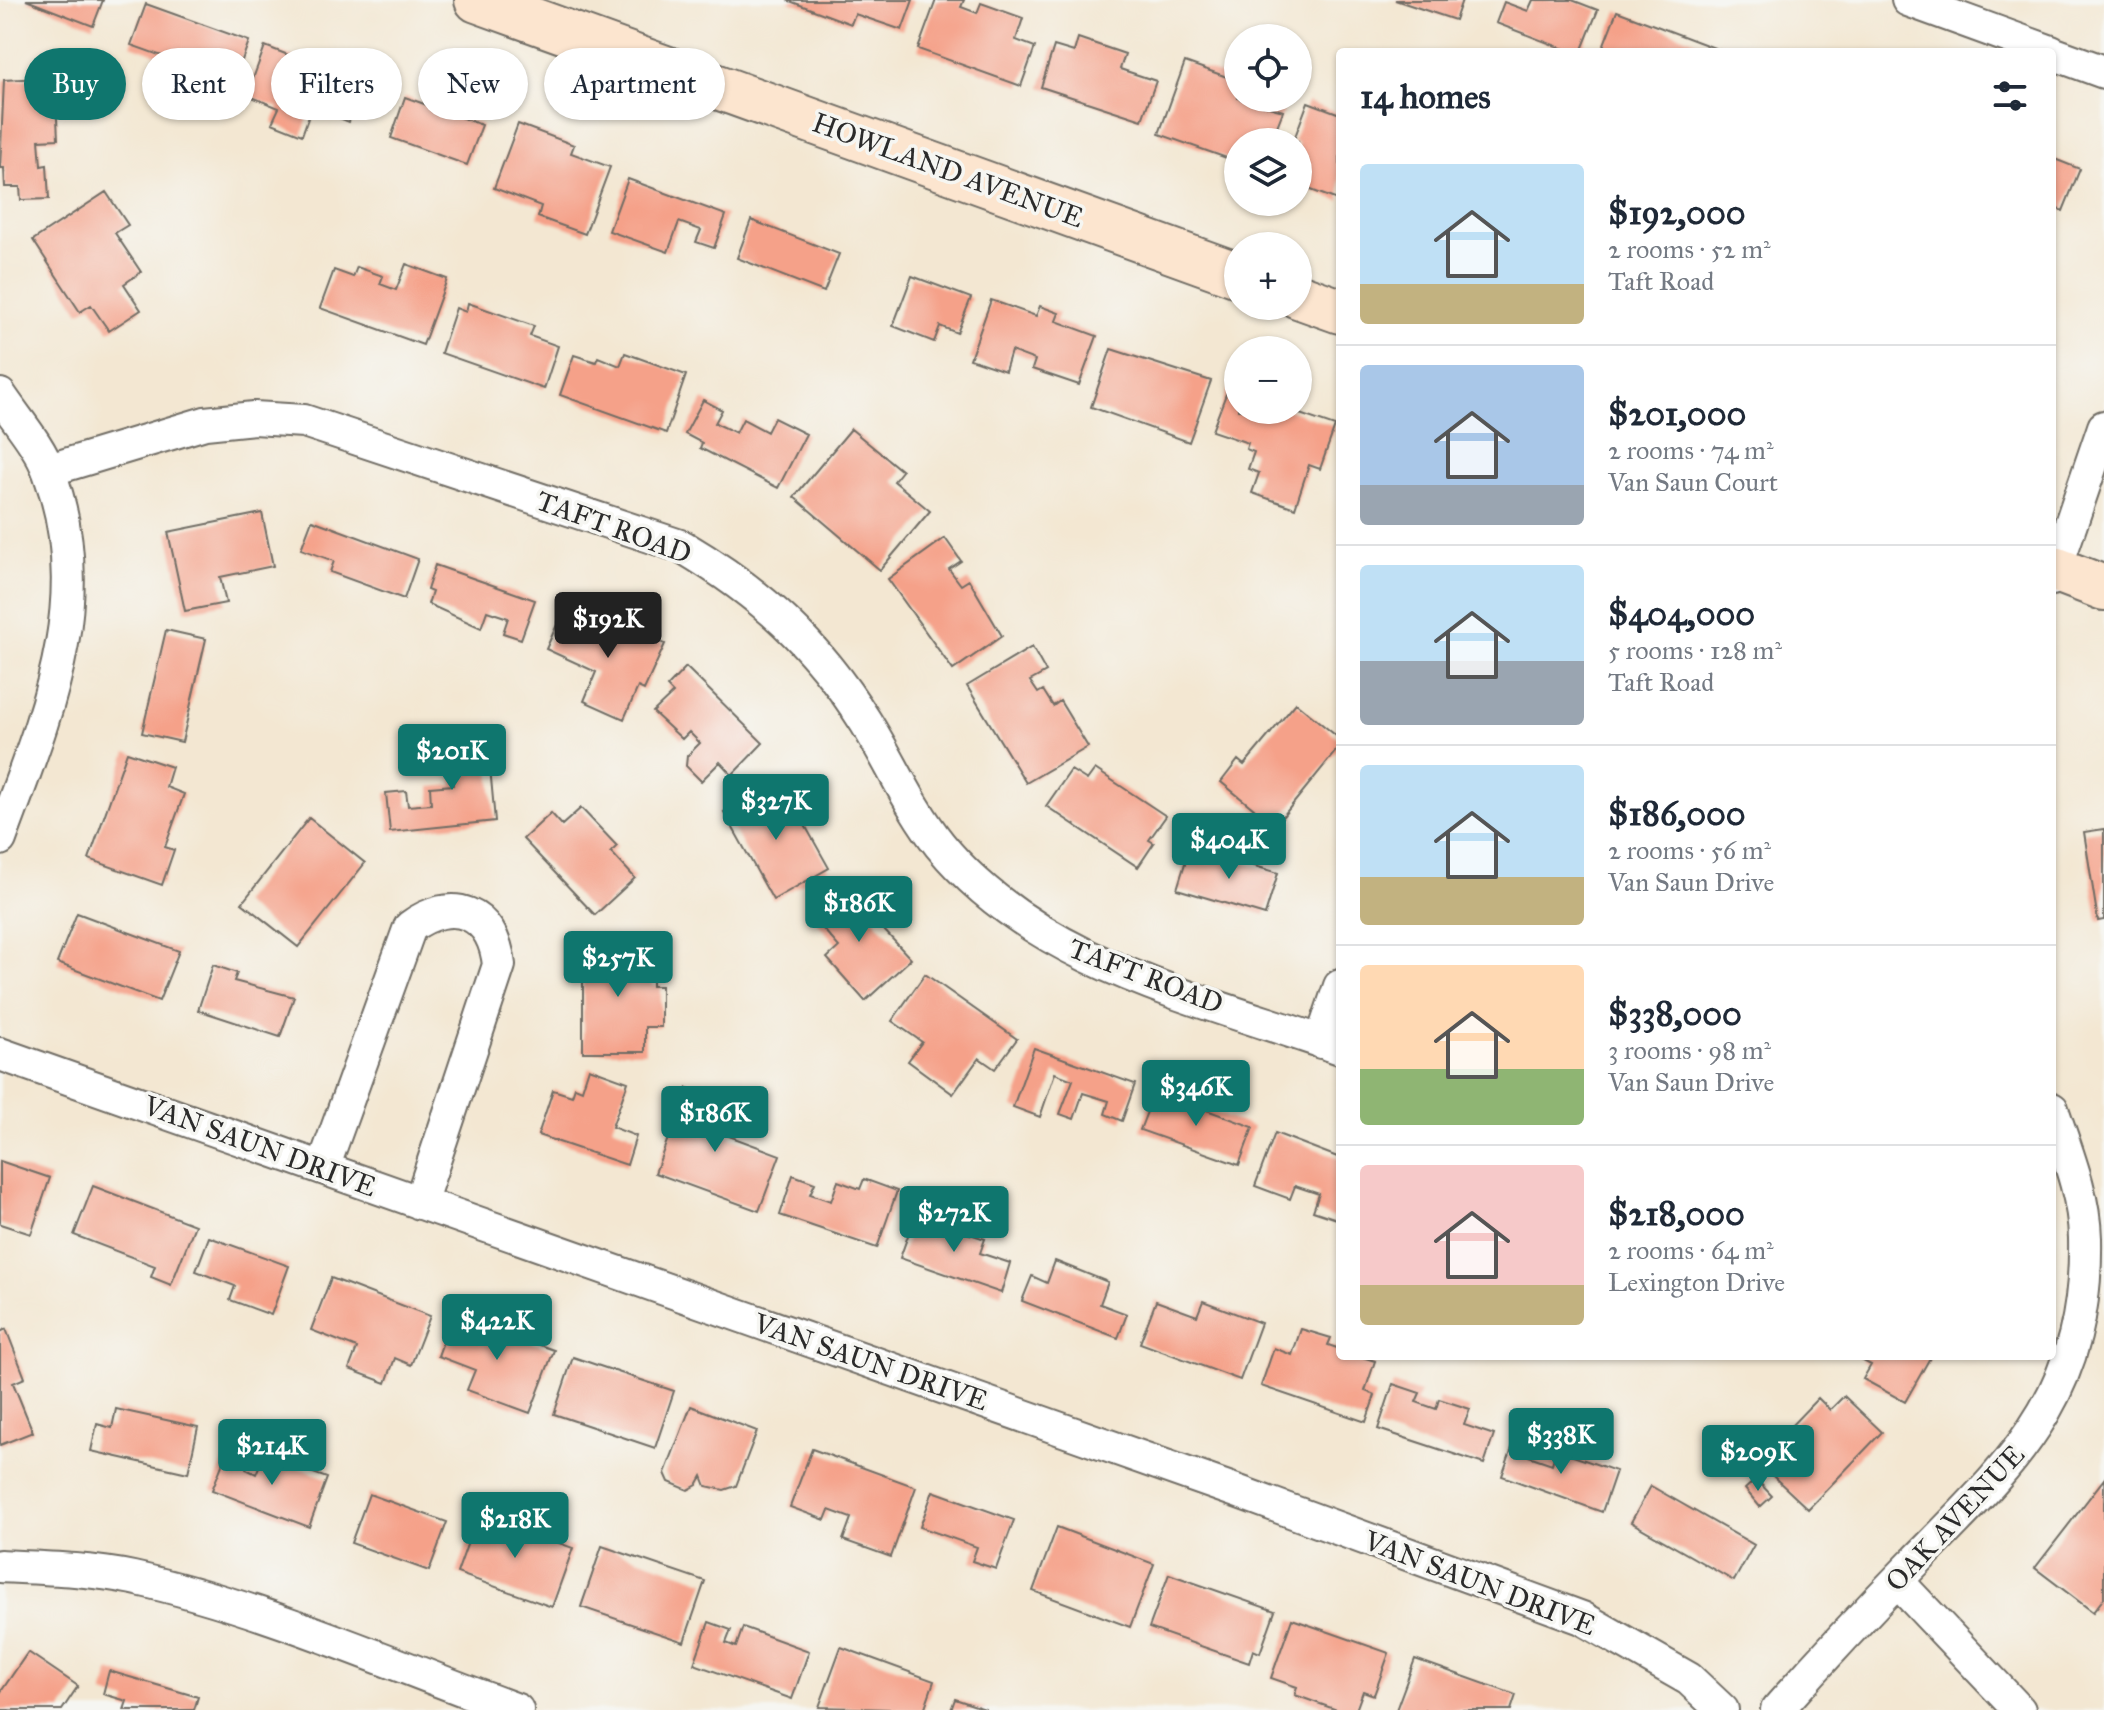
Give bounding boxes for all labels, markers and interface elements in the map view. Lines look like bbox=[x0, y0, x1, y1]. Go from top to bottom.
map controls bbox=[1224, 24, 1312, 424]
button: locate bbox=[1224, 24, 1312, 112]
chip: Buy bbox=[24, 48, 126, 120]
chip: Rent bbox=[142, 48, 255, 120]
chip: Filters bbox=[271, 48, 402, 120]
chip: New bbox=[418, 48, 528, 120]
chip: Apartment bbox=[544, 48, 725, 120]
icon: filters bbox=[1988, 74, 2032, 118]
text: 14 homes bbox=[1360, 76, 1491, 117]
street label: HOWLAND AVENUE bbox=[808, 105, 1088, 235]
button: layers bbox=[1224, 128, 1312, 216]
text: $192,000 bbox=[1608, 192, 1745, 233]
icon: home bbox=[1424, 196, 1520, 292]
button: + bbox=[1224, 232, 1312, 320]
text: 2 rooms · 52 m² bbox=[1608, 233, 1771, 265]
text: Taft Road bbox=[1608, 265, 1714, 297]
button: − bbox=[1224, 336, 1312, 424]
text: $201,000 bbox=[1608, 393, 1746, 434]
icon: home bbox=[1424, 397, 1520, 493]
text: 2 rooms · 74 m² bbox=[1608, 434, 1774, 466]
text: Van Saun Court bbox=[1608, 466, 1778, 498]
street label: TAFT ROAD bbox=[532, 483, 696, 571]
pin: $192K bbox=[552, 592, 664, 660]
text: $404,000 bbox=[1608, 593, 1755, 634]
icon: home bbox=[1424, 597, 1520, 693]
text: $192K bbox=[573, 602, 643, 634]
text: 5 rooms · 128 m² bbox=[1608, 634, 1782, 666]
text: Taft Road bbox=[1608, 666, 1714, 698]
pin: $201K bbox=[396, 724, 508, 792]
text: $201K bbox=[416, 734, 488, 766]
pin: $327K bbox=[720, 774, 832, 842]
text: $327K bbox=[741, 784, 811, 816]
text: $186,000 bbox=[1608, 793, 1746, 834]
icon: home bbox=[1424, 797, 1520, 893]
pin: $404K bbox=[1173, 813, 1285, 881]
text: $404K bbox=[1190, 823, 1268, 855]
text: 2 rooms · 56 m² bbox=[1608, 834, 1771, 866]
text: Van Saun Drive bbox=[1608, 866, 1774, 898]
pin: $186K bbox=[803, 876, 915, 944]
text: $186K bbox=[823, 886, 895, 918]
pin: $257K bbox=[562, 931, 674, 999]
street label: TAFT ROAD bbox=[1064, 931, 1228, 1021]
text: $257K bbox=[582, 941, 654, 973]
text: $338,000 bbox=[1608, 993, 1742, 1034]
icon: home bbox=[1424, 997, 1520, 1093]
text: 3 rooms · 98 m² bbox=[1608, 1034, 1771, 1066]
pin: $346K bbox=[1140, 1060, 1252, 1128]
text: Van Saun Drive bbox=[1608, 1066, 1774, 1098]
text: $346K bbox=[1160, 1070, 1232, 1102]
pin: $186K bbox=[659, 1086, 771, 1154]
street label: VAN SAUN DRIVE bbox=[138, 1087, 381, 1204]
text: $186K bbox=[679, 1096, 751, 1128]
pin: $272K bbox=[898, 1186, 1010, 1254]
text: $218,000 bbox=[1608, 1193, 1745, 1234]
text: $272K bbox=[918, 1196, 990, 1228]
icon: home bbox=[1424, 1197, 1520, 1293]
text: 2 rooms · 64 m² bbox=[1608, 1234, 1774, 1266]
text: Lexington Drive bbox=[1608, 1266, 1785, 1298]
pin: $422K bbox=[441, 1294, 553, 1362]
text: $422K bbox=[460, 1304, 534, 1336]
street label: VAN SAUN DRIVE bbox=[749, 1305, 993, 1418]
pin: $338K bbox=[1505, 1408, 1617, 1476]
text: $338K bbox=[1527, 1418, 1595, 1450]
pin: $214K bbox=[216, 1419, 328, 1487]
pin: $209K bbox=[1702, 1425, 1814, 1493]
text: $214K bbox=[236, 1429, 308, 1461]
text: $209K bbox=[1720, 1435, 1796, 1467]
street label: OAK AVENUE bbox=[1878, 1437, 2032, 1599]
pin: $218K bbox=[459, 1492, 571, 1560]
text: $218K bbox=[480, 1502, 550, 1534]
street label: VAN SAUN DRIVE bbox=[1358, 1522, 1601, 1643]

